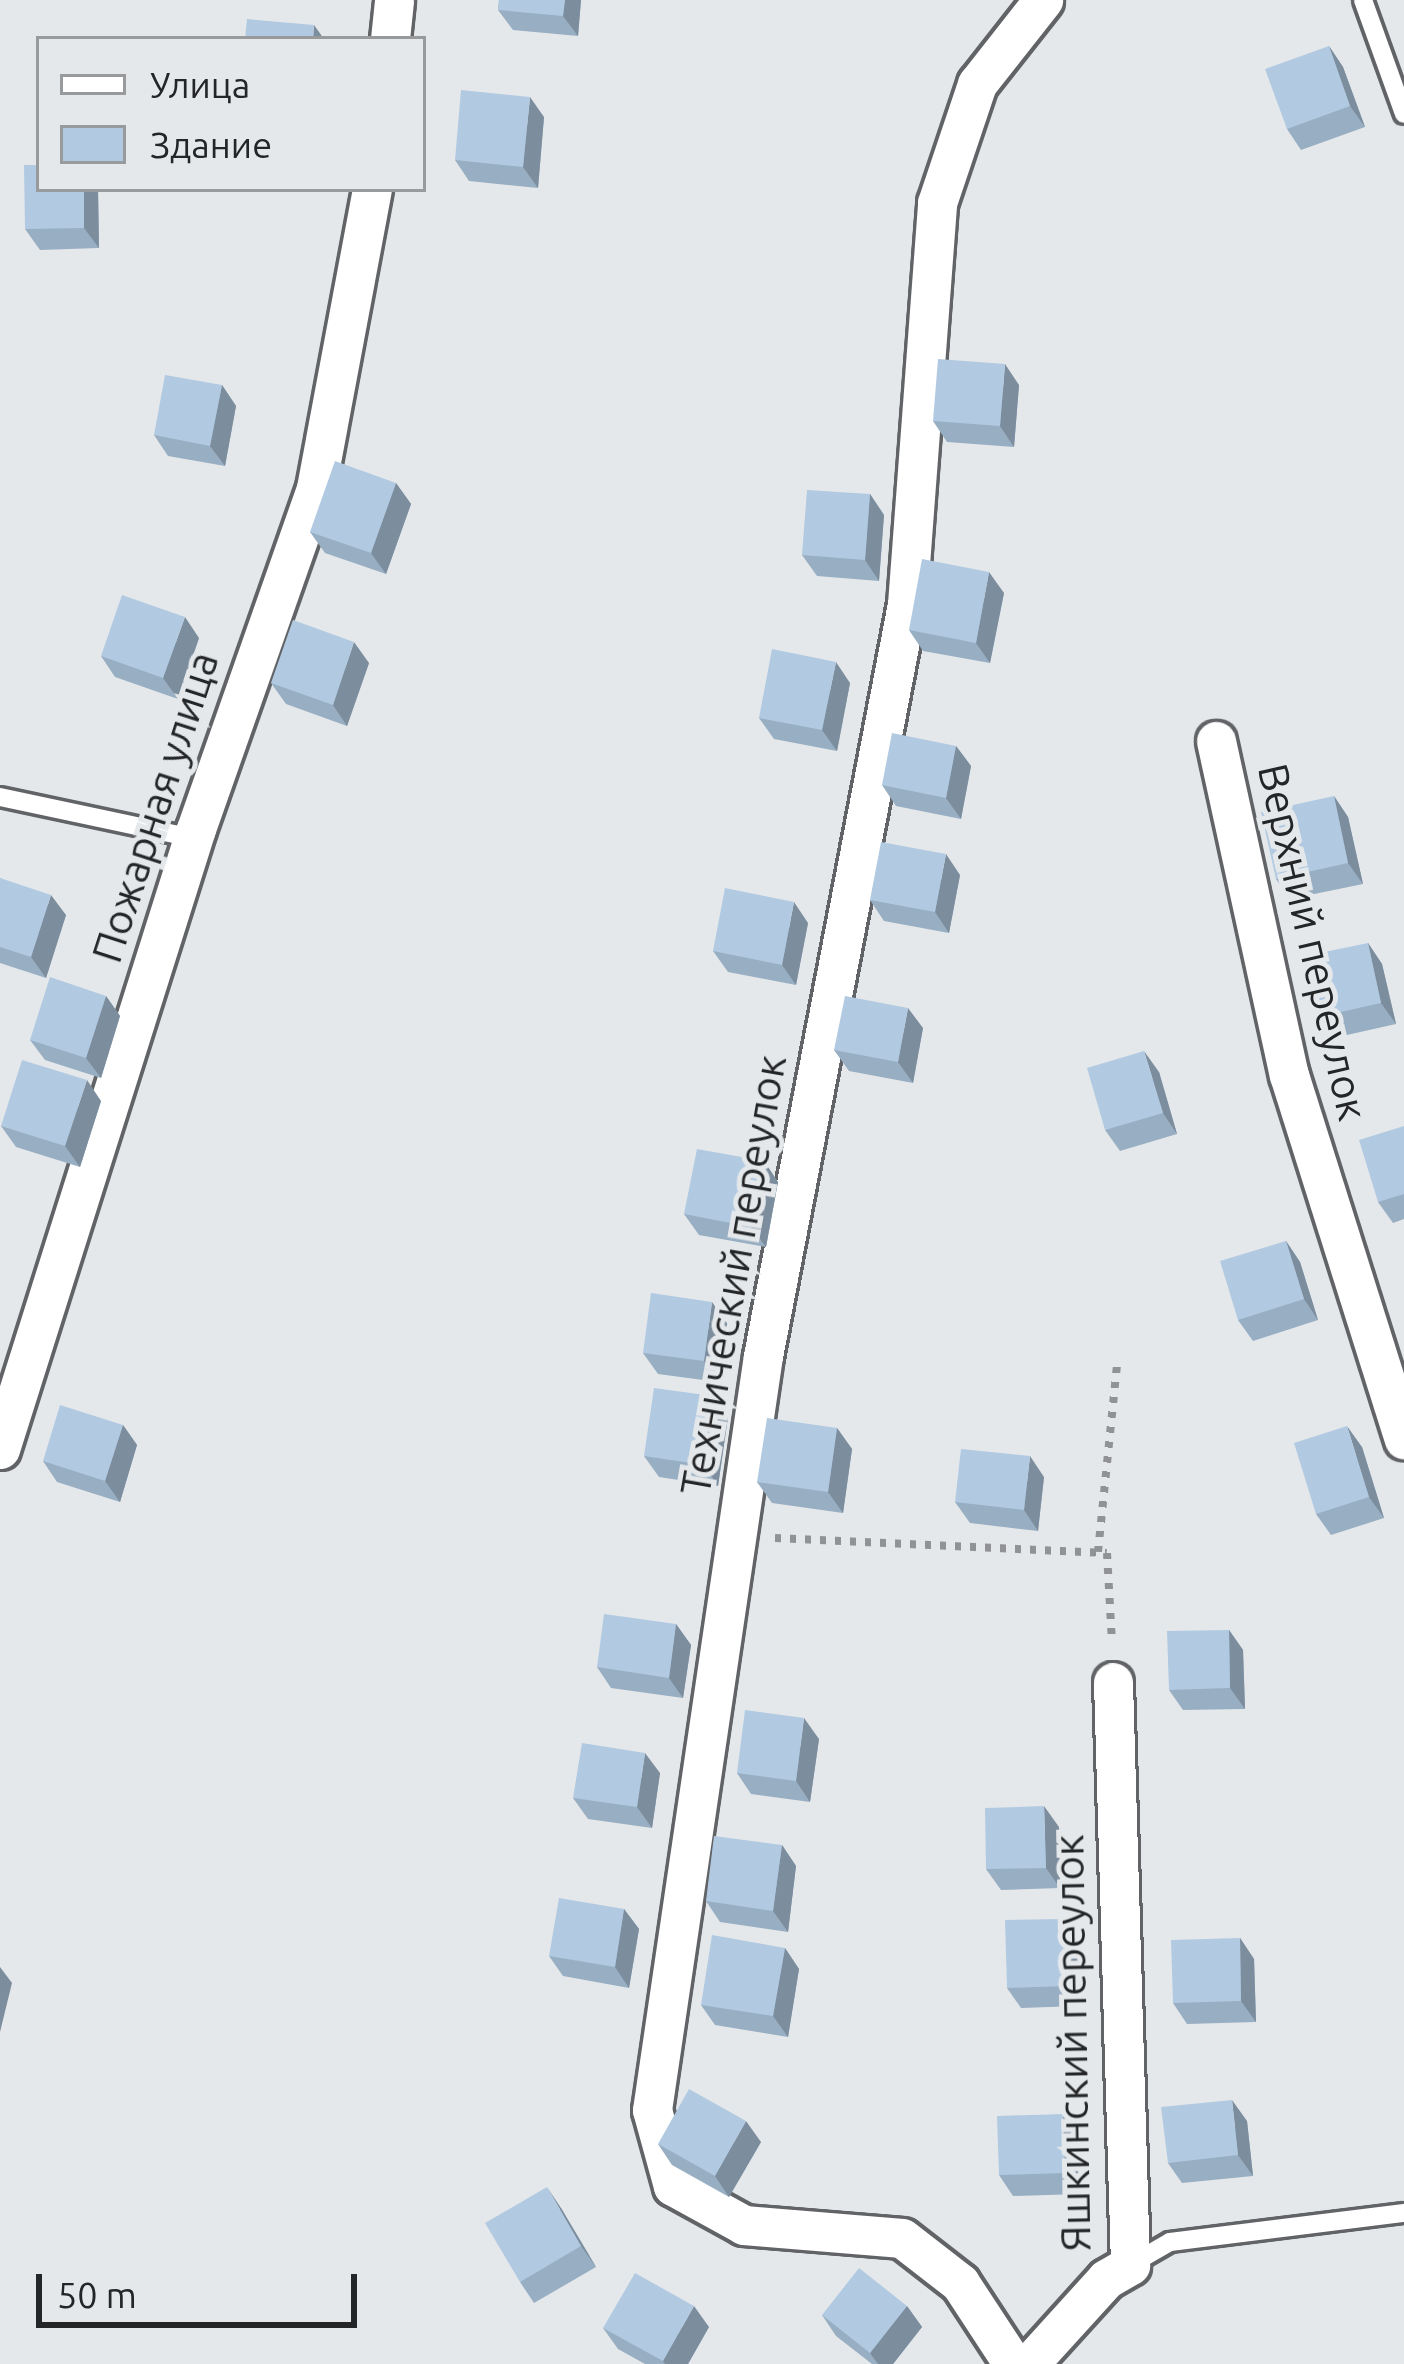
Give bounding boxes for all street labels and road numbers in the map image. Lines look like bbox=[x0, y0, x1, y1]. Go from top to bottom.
street label: Пожарная улица bbox=[81, 645, 229, 969]
street label: Верхний переулок bbox=[1247, 759, 1379, 1125]
street label: Технический переулок bbox=[669, 1051, 797, 1499]
street label: Яшкинский переулок bbox=[1043, 1834, 1101, 2252]

